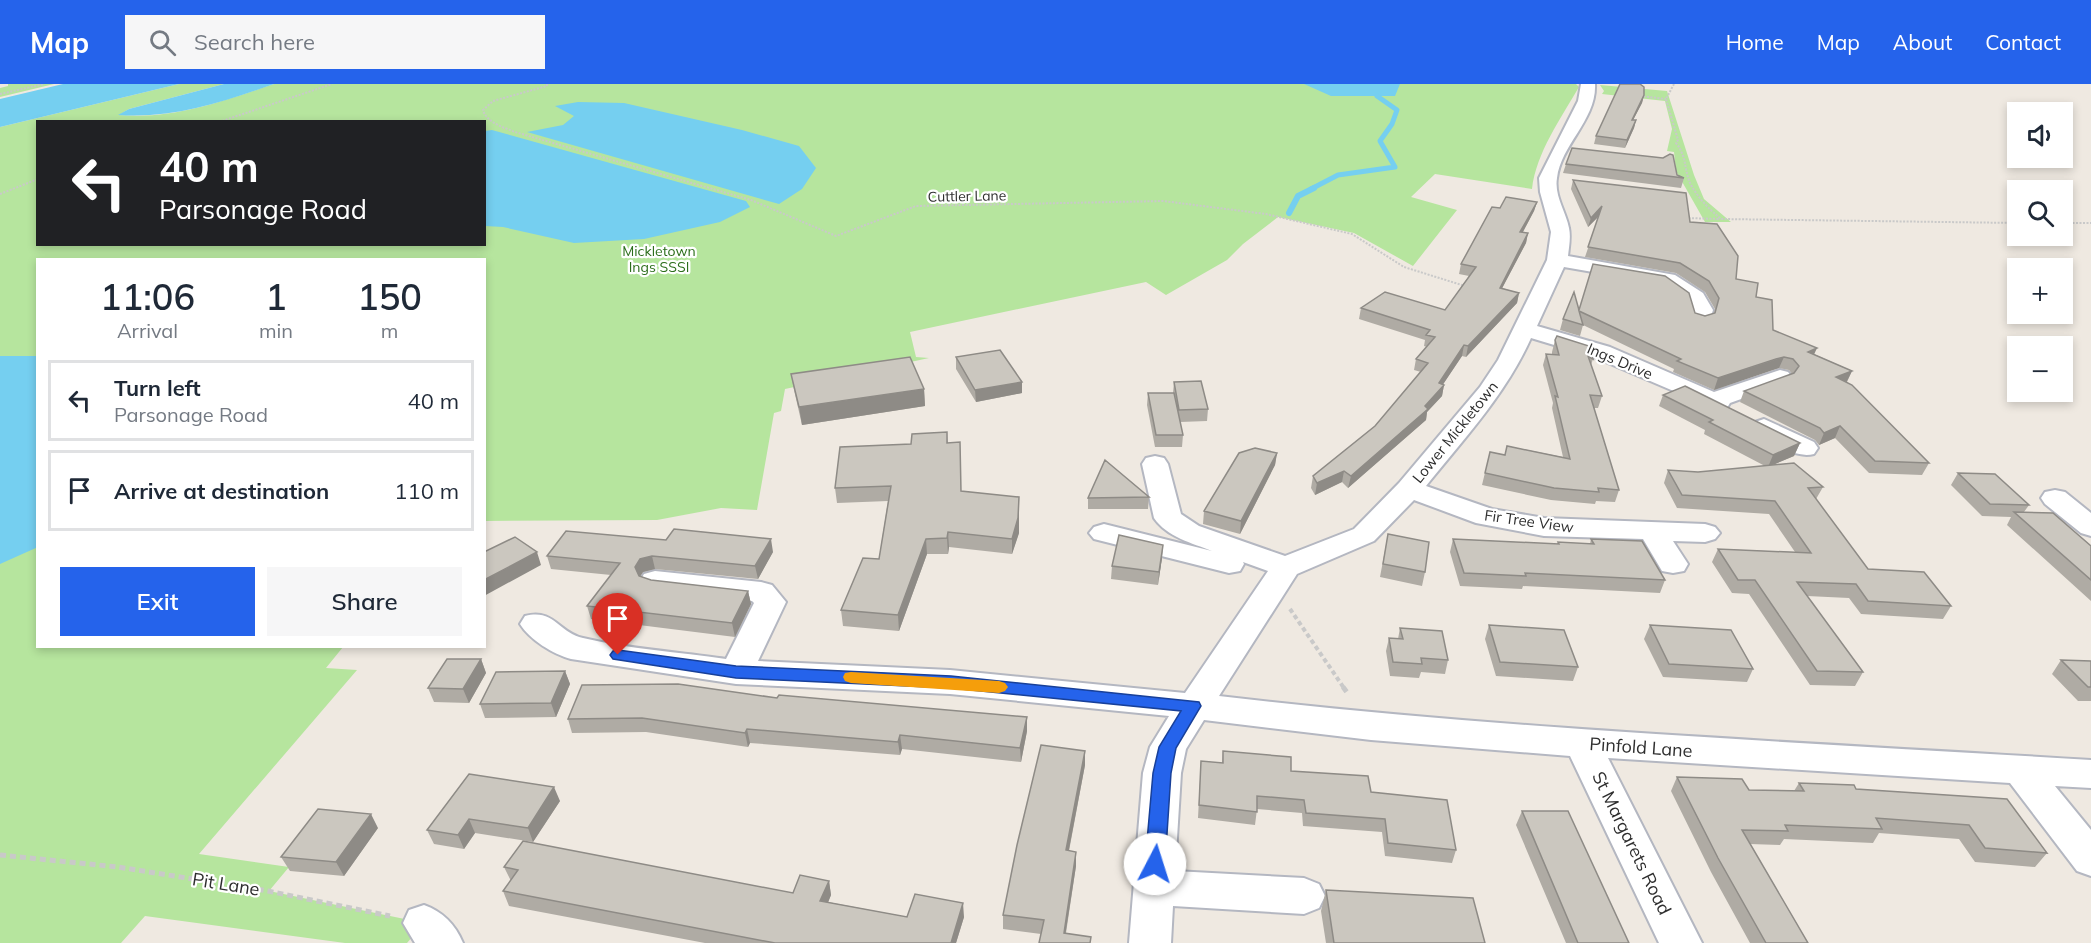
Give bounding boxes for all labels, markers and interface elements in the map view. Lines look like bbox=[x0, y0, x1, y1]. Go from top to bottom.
search box bbox=[125, 15, 545, 69]
text: Map bbox=[30, 25, 89, 60]
icon: search bbox=[146, 26, 179, 59]
text: Search here bbox=[194, 28, 315, 56]
text: Home bbox=[1726, 29, 1784, 55]
text: Map bbox=[1817, 29, 1860, 55]
text: About bbox=[1893, 29, 1952, 55]
text: Contact bbox=[1985, 29, 2061, 55]
map controls bbox=[2007, 102, 2073, 402]
button: sound bbox=[2007, 102, 2073, 168]
text: 40 m bbox=[159, 140, 259, 193]
icon: left bbox=[60, 144, 138, 222]
button: search bbox=[2007, 180, 2073, 246]
street label: Cuttler Lane bbox=[928, 186, 1006, 206]
text: Parsonage Road bbox=[159, 192, 367, 226]
park label: Mickletown Ings SSSI bbox=[622, 242, 696, 276]
button: + bbox=[2007, 258, 2073, 324]
text: 11:06 bbox=[100, 274, 195, 319]
text: 1 bbox=[265, 274, 287, 319]
text: 150 bbox=[357, 274, 422, 319]
text: Arrival bbox=[117, 318, 178, 343]
text: min bbox=[259, 318, 293, 343]
text: m bbox=[381, 318, 398, 343]
button: − bbox=[2007, 336, 2073, 402]
street label: Ings Drive bbox=[1584, 339, 1656, 383]
text: Turn left bbox=[114, 374, 201, 402]
street label: Lower Mickletown bbox=[1408, 377, 1502, 487]
icon: left bbox=[63, 384, 96, 417]
text: 40 m bbox=[408, 387, 459, 415]
text: Parsonage Road bbox=[114, 402, 268, 427]
icon: arrive bbox=[63, 474, 96, 507]
text: Arrive at destination bbox=[114, 477, 329, 505]
text: 110 m bbox=[394, 477, 459, 505]
street label: Fir Tree View bbox=[1483, 505, 1575, 537]
button: Exit bbox=[60, 567, 255, 636]
button: Share bbox=[267, 567, 462, 636]
pin bbox=[592, 593, 643, 655]
icon: arrive bbox=[601, 602, 634, 635]
street label: Pinfold Lane bbox=[1589, 732, 1693, 762]
street label: St Margarets Road bbox=[1587, 768, 1677, 918]
position arrow bbox=[1123, 832, 1187, 896]
street label: Pit Lane bbox=[191, 867, 261, 901]

